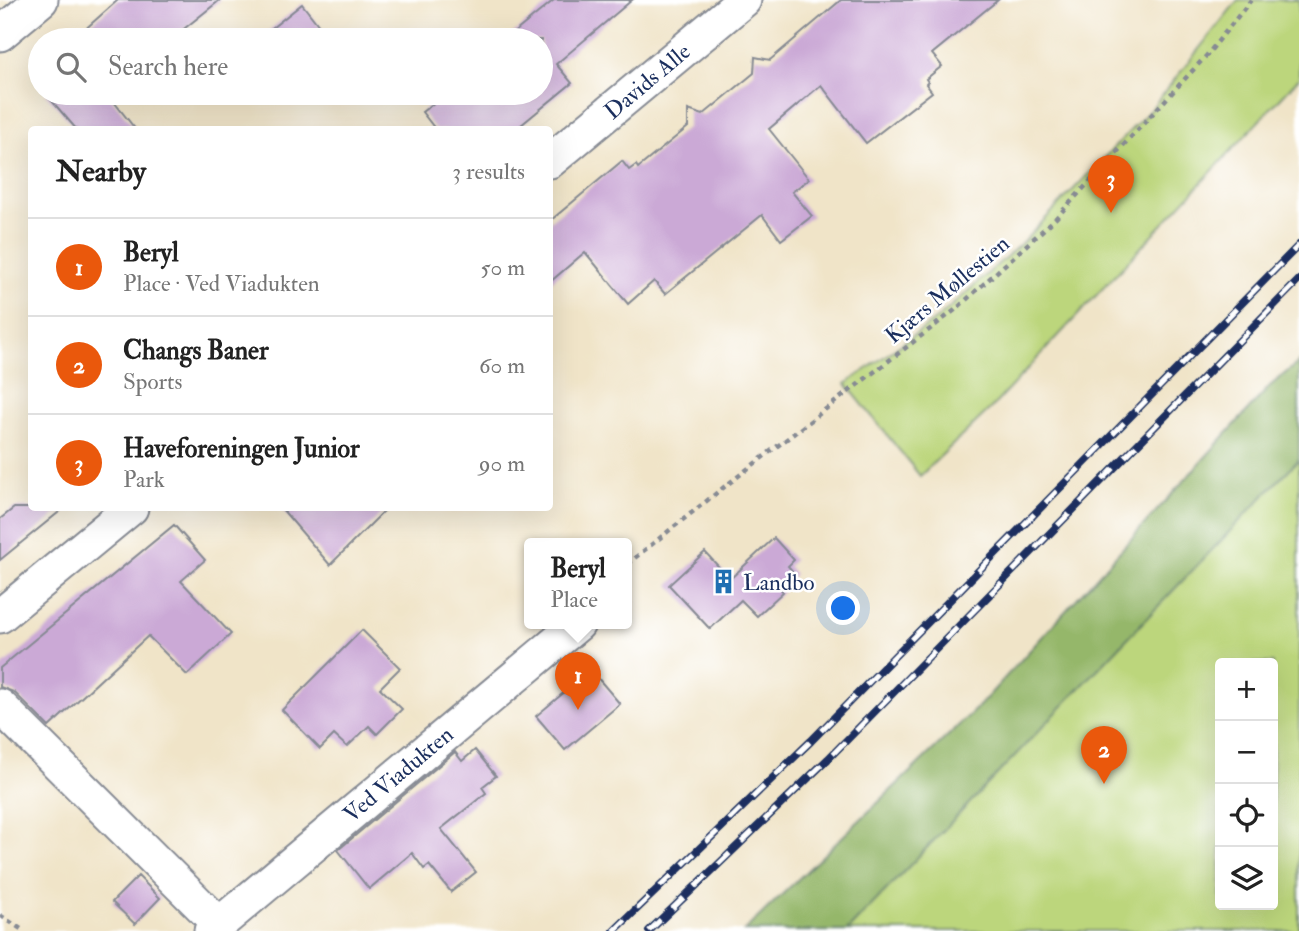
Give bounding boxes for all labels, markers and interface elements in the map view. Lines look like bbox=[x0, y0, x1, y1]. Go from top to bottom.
search box bbox=[28, 28, 553, 105]
street label: Davids Alle bbox=[598, 37, 697, 126]
icon: search bbox=[52, 48, 90, 86]
text: Search here bbox=[108, 51, 228, 83]
text: Nearby bbox=[56, 153, 146, 190]
pin: 3 bbox=[1088, 155, 1134, 213]
text: 3 results bbox=[452, 157, 525, 186]
street label: Kjærs Møllestien bbox=[879, 229, 1016, 350]
text: Beryl bbox=[123, 237, 179, 269]
text: 1 bbox=[75, 253, 83, 282]
text: 50 m bbox=[481, 253, 525, 282]
text: Place · Ved Viadukten bbox=[123, 269, 320, 298]
text: Changs Baner bbox=[123, 335, 269, 367]
text: 2 bbox=[73, 351, 85, 380]
text: 60 m bbox=[479, 351, 525, 380]
text: Sports bbox=[123, 367, 182, 396]
text: Haveforeningen Junior bbox=[123, 433, 360, 465]
text: 3 bbox=[75, 449, 83, 478]
text: 90 m bbox=[479, 449, 525, 478]
text: Park bbox=[123, 465, 165, 494]
popup bbox=[524, 538, 632, 629]
text: Beryl bbox=[550, 553, 606, 585]
building icon: Landbo bbox=[709, 568, 737, 596]
place label: Landbo bbox=[743, 568, 815, 597]
text: Place bbox=[550, 585, 598, 614]
your location bbox=[826, 591, 860, 625]
pin: 1 bbox=[555, 652, 601, 710]
map controls bbox=[1215, 658, 1278, 910]
button: + bbox=[1215, 658, 1278, 721]
street label: Ved Viadukten bbox=[337, 720, 459, 829]
button: − bbox=[1215, 721, 1278, 784]
pin: 2 bbox=[1081, 726, 1127, 784]
button: locate bbox=[1215, 784, 1278, 847]
button: layers bbox=[1215, 847, 1278, 910]

